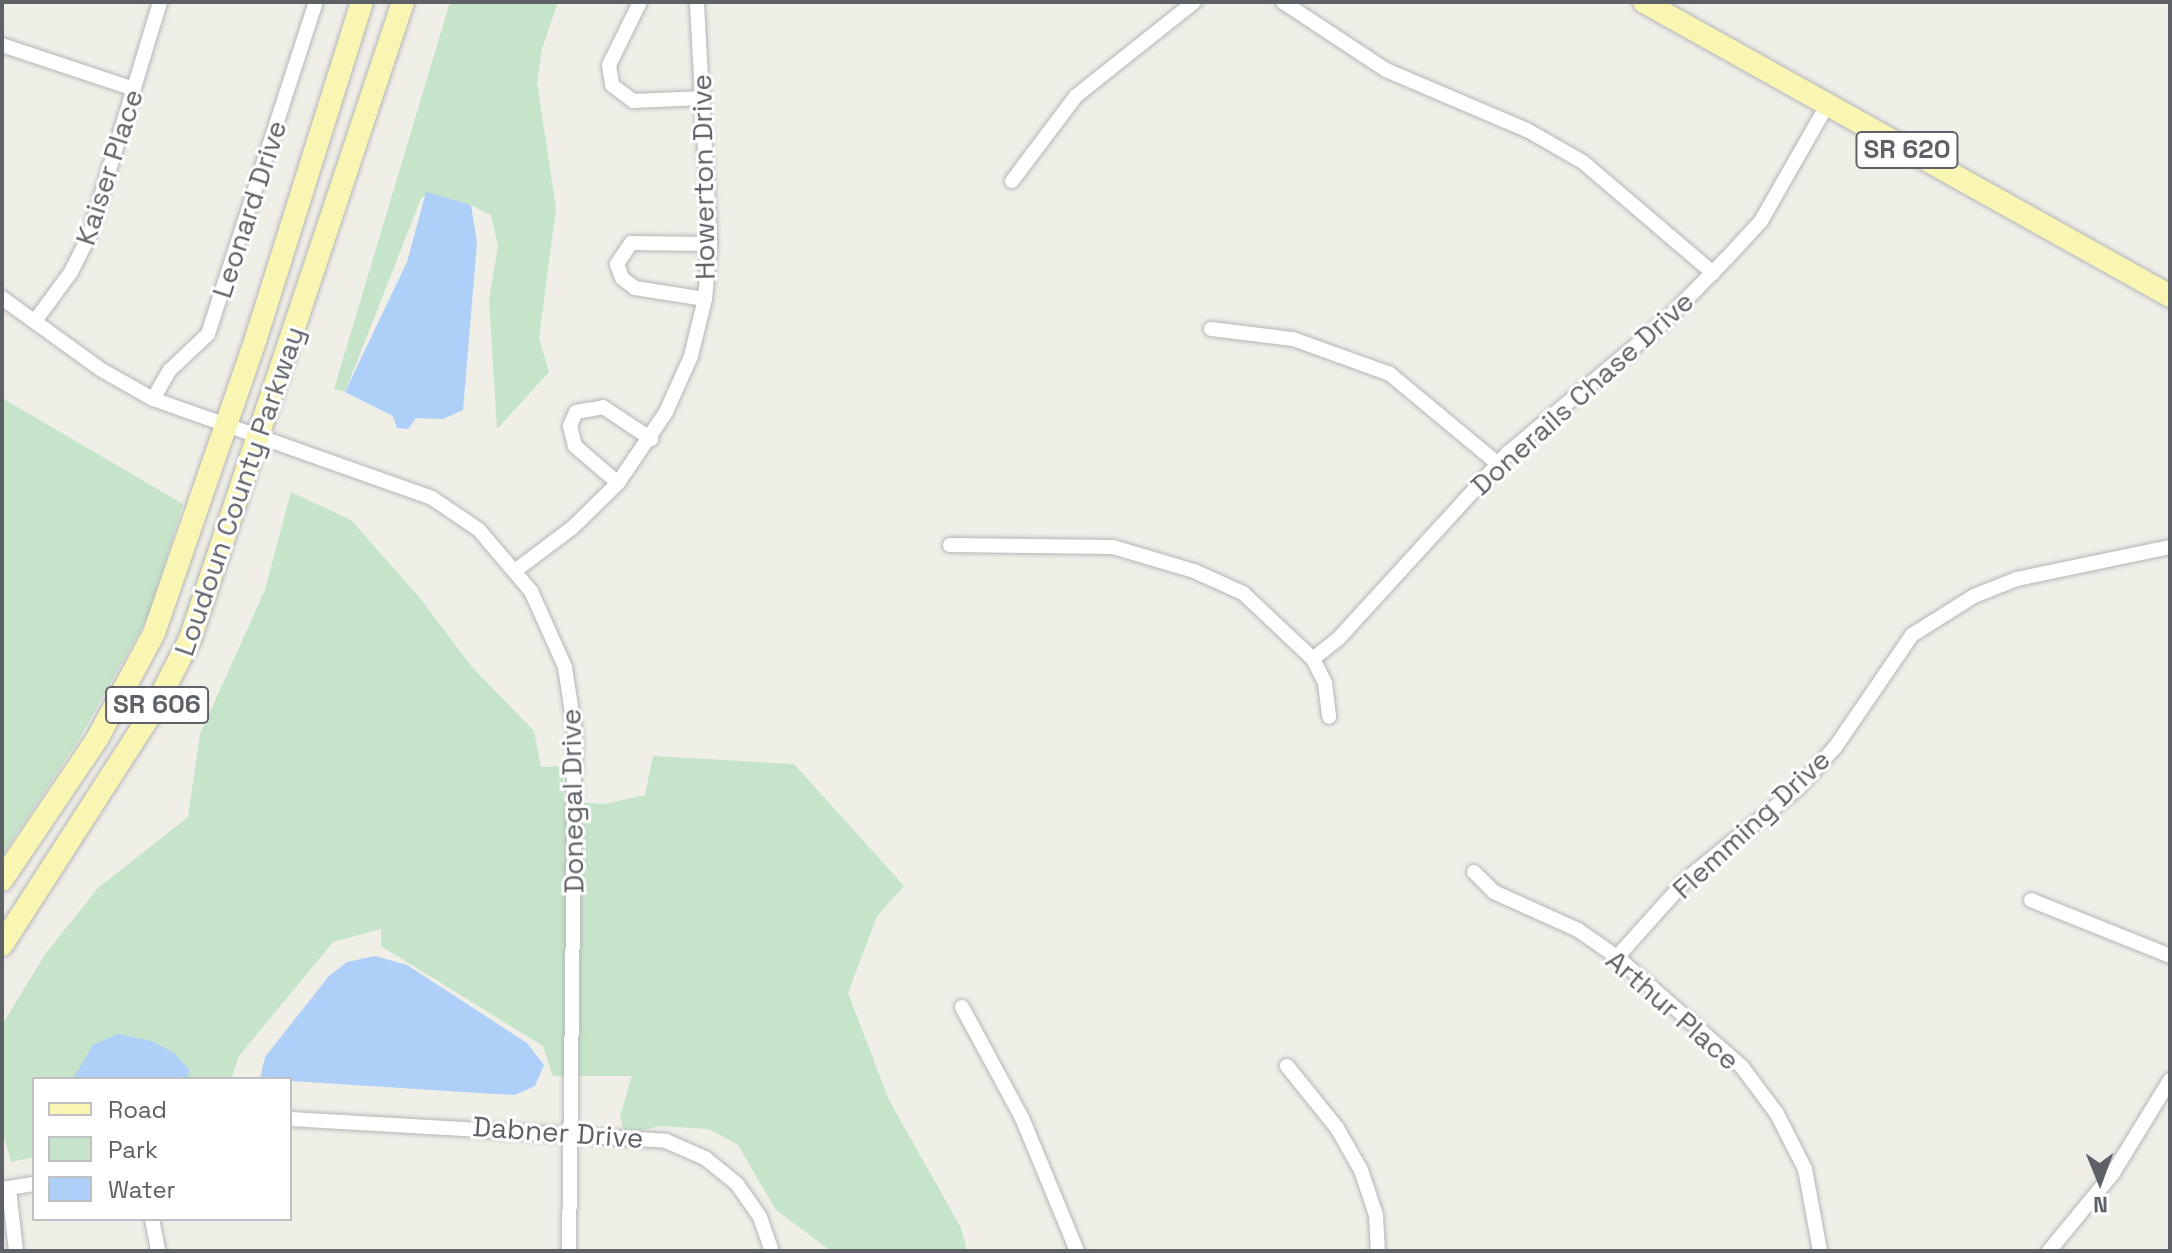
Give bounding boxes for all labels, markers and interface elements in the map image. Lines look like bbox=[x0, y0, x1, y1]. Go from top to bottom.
street label: Howerton Drive bbox=[684, 74, 722, 280]
street label: Kaiser Place bbox=[68, 85, 150, 249]
street label: Leonard Drive bbox=[204, 116, 294, 302]
road number: SR 620 bbox=[1855, 128, 1959, 172]
street label: Donerails Chase Drive bbox=[1464, 284, 1700, 502]
street label: Loudoun County Parkway bbox=[167, 322, 311, 660]
road number: SR 606 bbox=[105, 683, 209, 727]
street label: Donegal Drive bbox=[554, 708, 590, 894]
street label: Flemming Drive bbox=[1665, 742, 1837, 906]
street label: Arthur Place bbox=[1599, 943, 1747, 1077]
legend bbox=[32, 1077, 292, 1221]
text: Road bbox=[108, 1094, 167, 1125]
street label: Dabner Drive bbox=[471, 1109, 645, 1155]
text: Park bbox=[108, 1134, 158, 1165]
north arrow bbox=[2060, 1141, 2140, 1221]
text: Water bbox=[108, 1174, 176, 1205]
text: N bbox=[2093, 1191, 2108, 1219]

